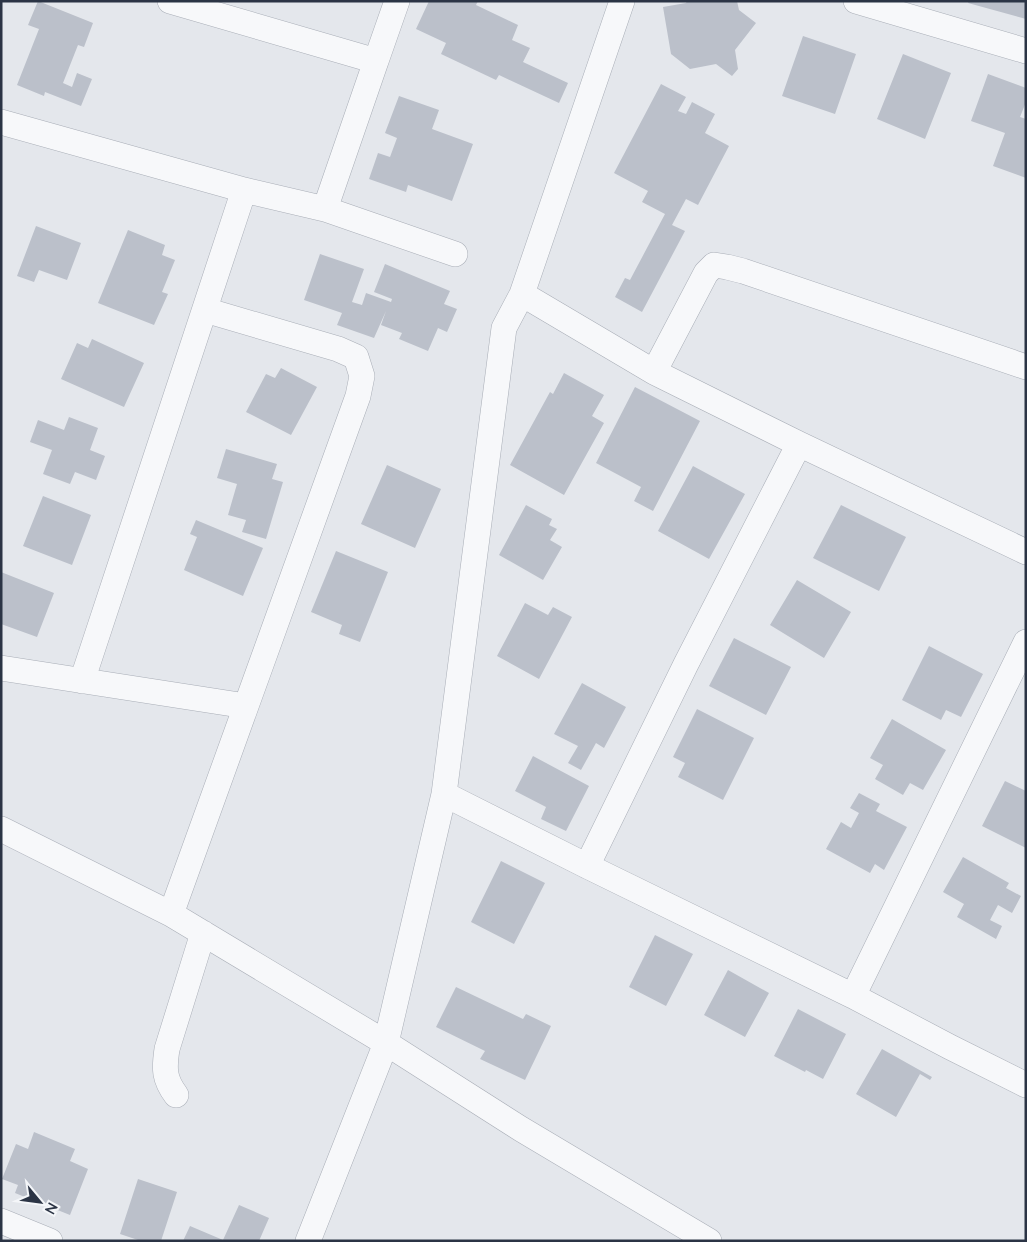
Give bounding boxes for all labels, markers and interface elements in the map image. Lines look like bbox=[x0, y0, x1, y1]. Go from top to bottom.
north arrow bbox=[15, 1177, 65, 1227]
text: N bbox=[42, 1200, 62, 1217]

